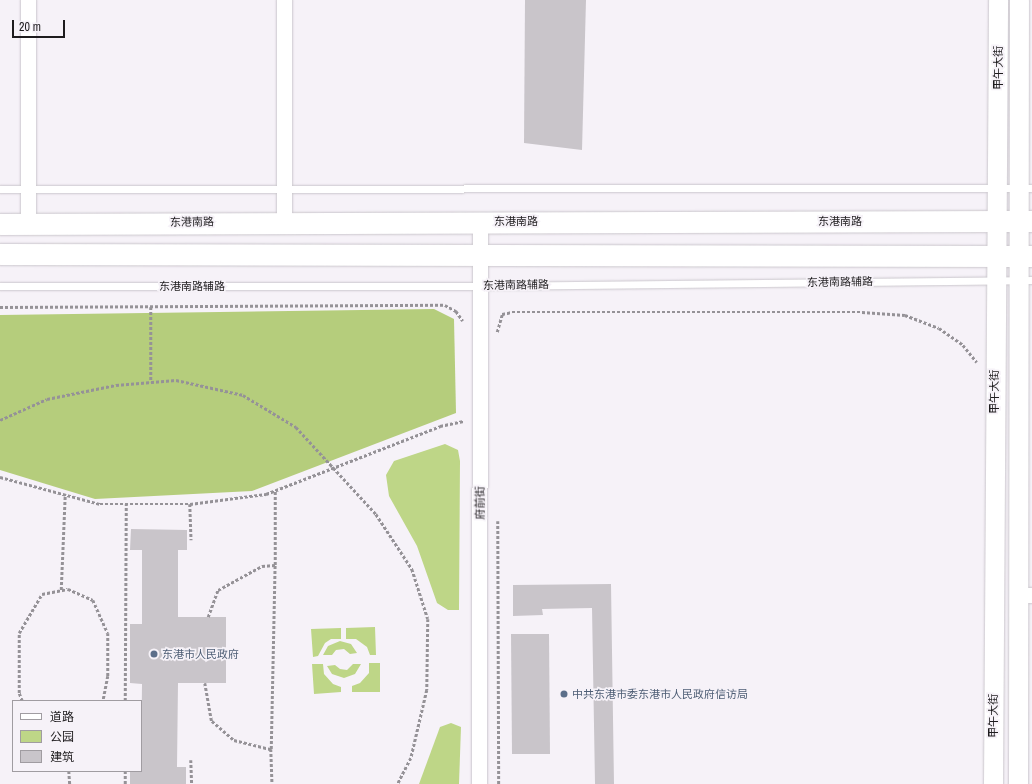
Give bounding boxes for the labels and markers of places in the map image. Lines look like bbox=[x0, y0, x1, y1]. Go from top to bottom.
place label: 东港市人民政府 bbox=[162, 647, 239, 661]
marker: 东港市人民政府 bbox=[149, 649, 159, 659]
place label: 中共东港市委东港市人民政府信访局 bbox=[572, 687, 748, 701]
marker: 中共东港市委东港市人民政府信访局 bbox=[559, 689, 569, 699]

